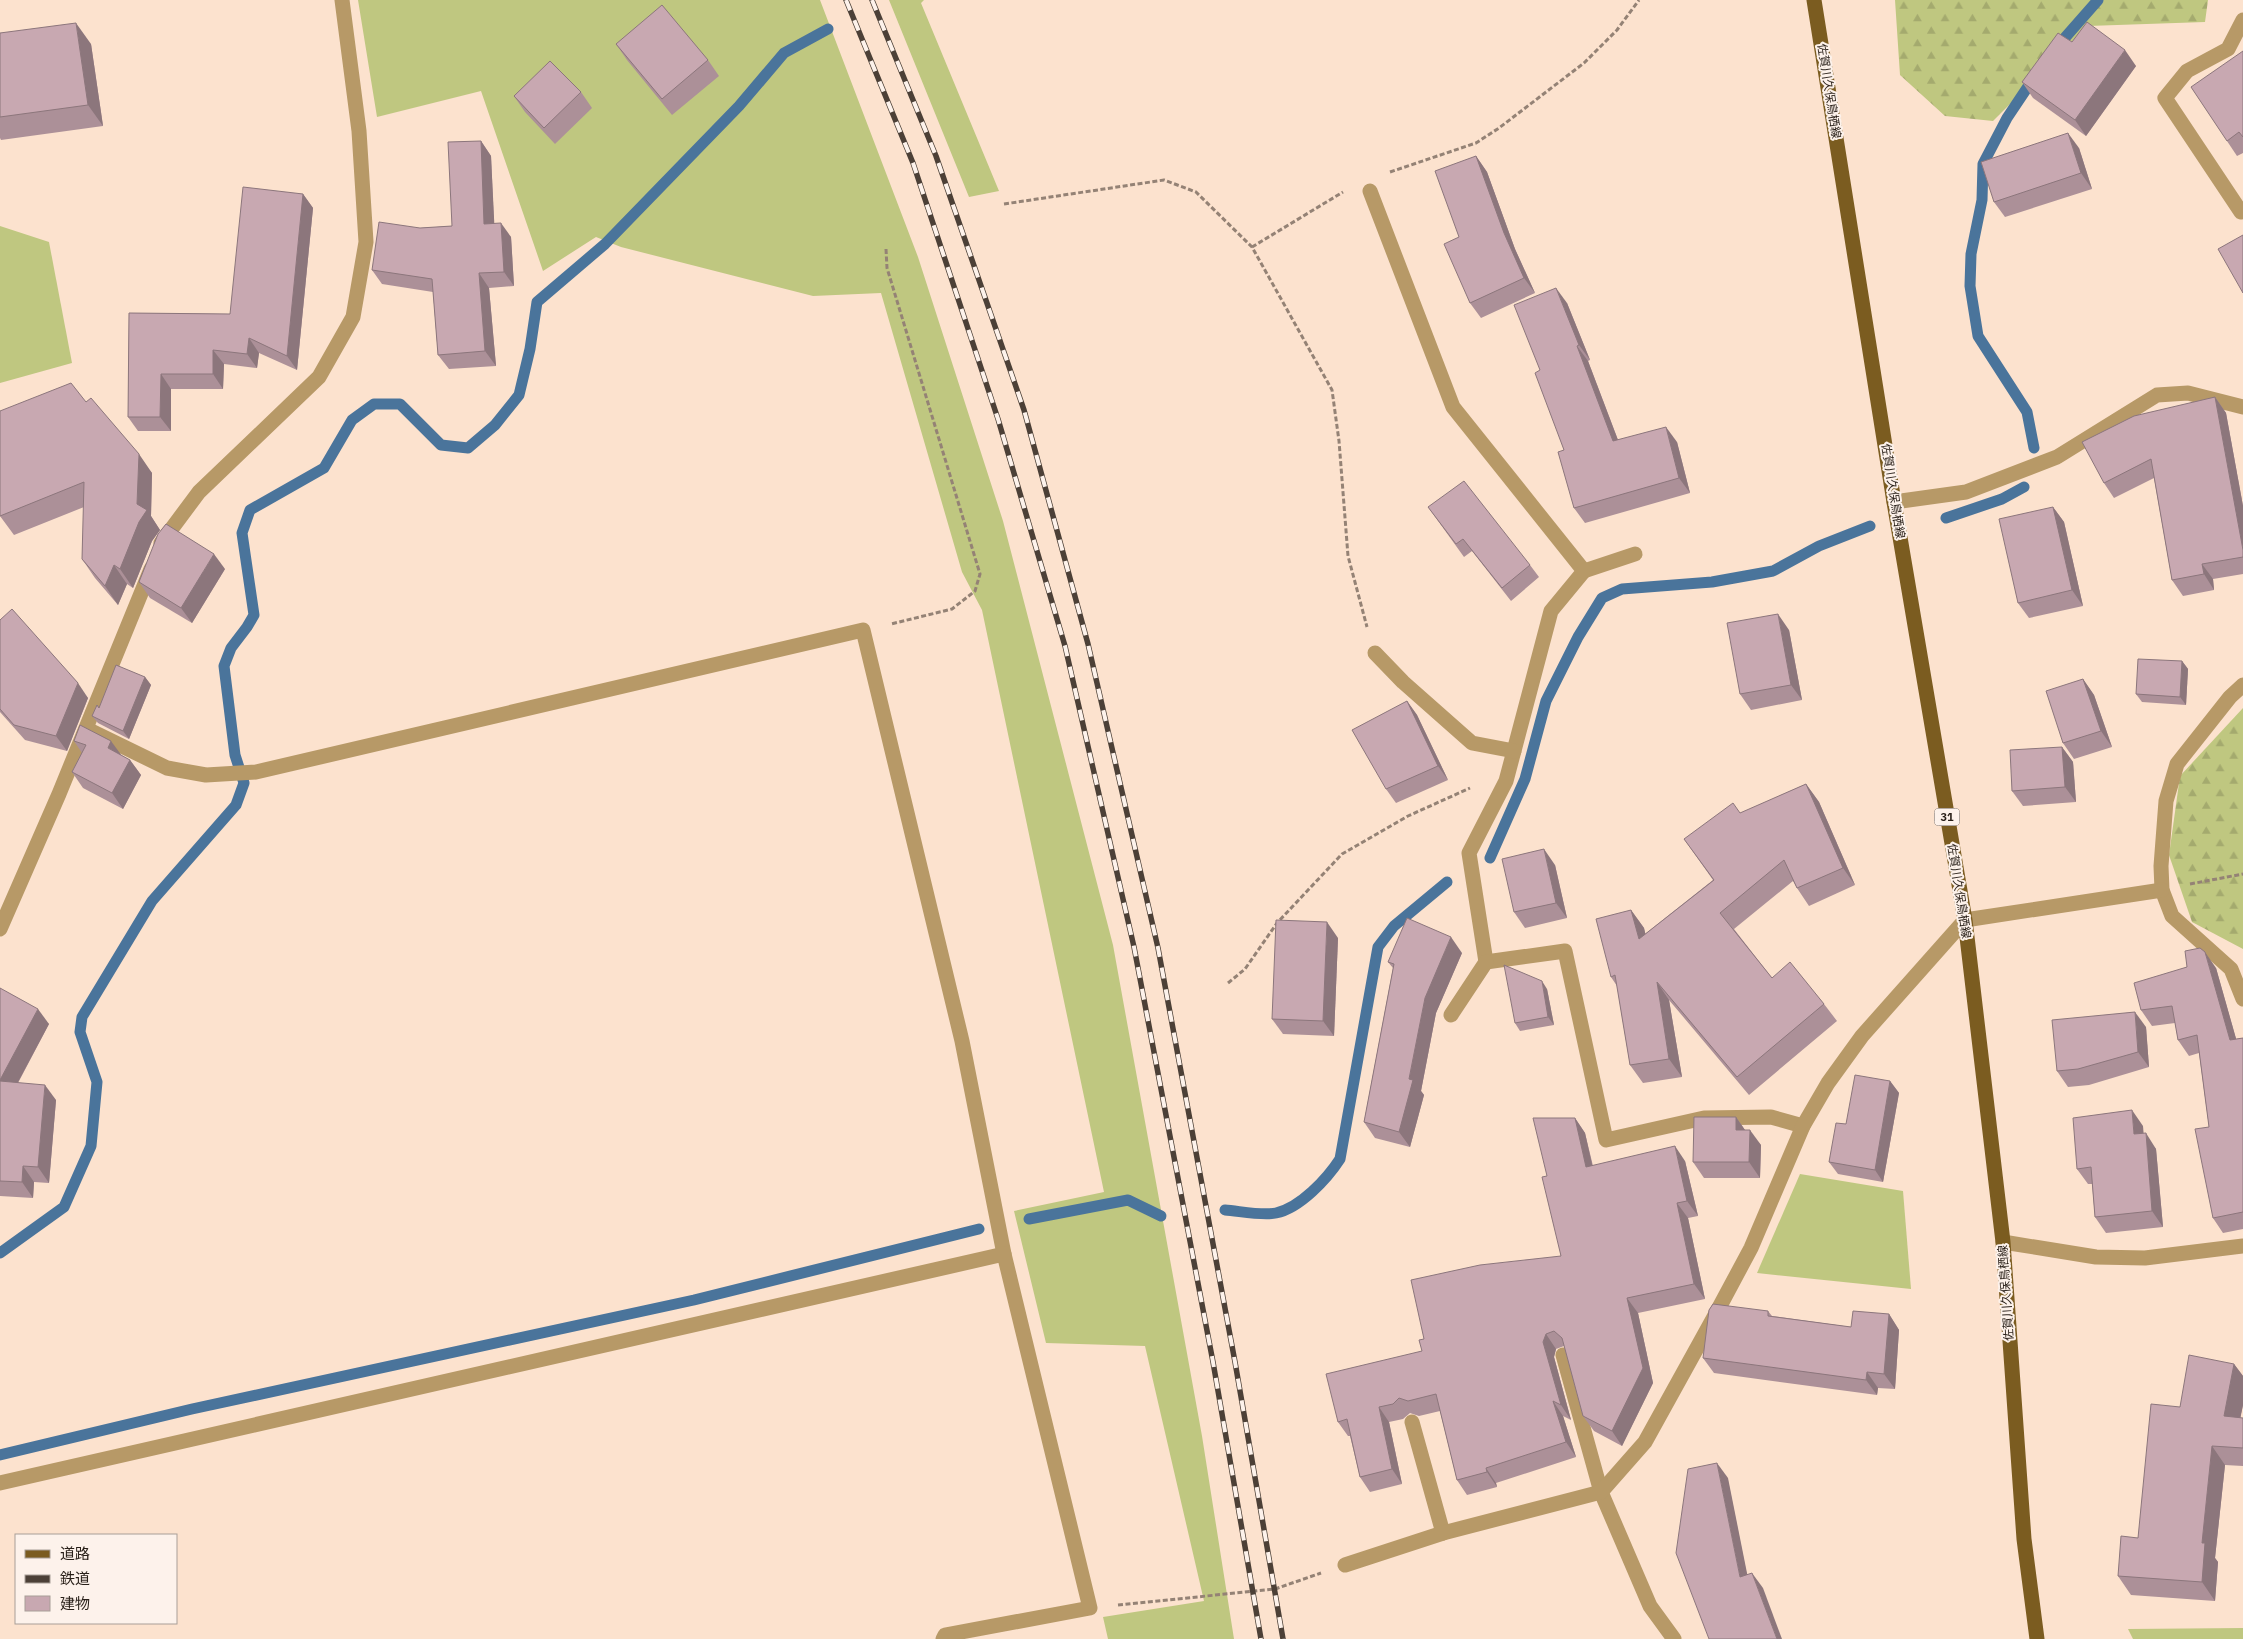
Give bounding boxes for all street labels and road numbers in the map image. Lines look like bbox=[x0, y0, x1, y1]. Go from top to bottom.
street label: 佐賀川久保鳥栖線 bbox=[1815, 42, 1844, 140]
street label: 佐賀川久保鳥栖線 bbox=[1879, 442, 1908, 540]
road number: 31 bbox=[1934, 809, 1960, 826]
street label: 佐賀川久保鳥栖線 bbox=[1945, 842, 1974, 940]
street label: 佐賀川久保鳥栖線 bbox=[1995, 1245, 2016, 1341]

